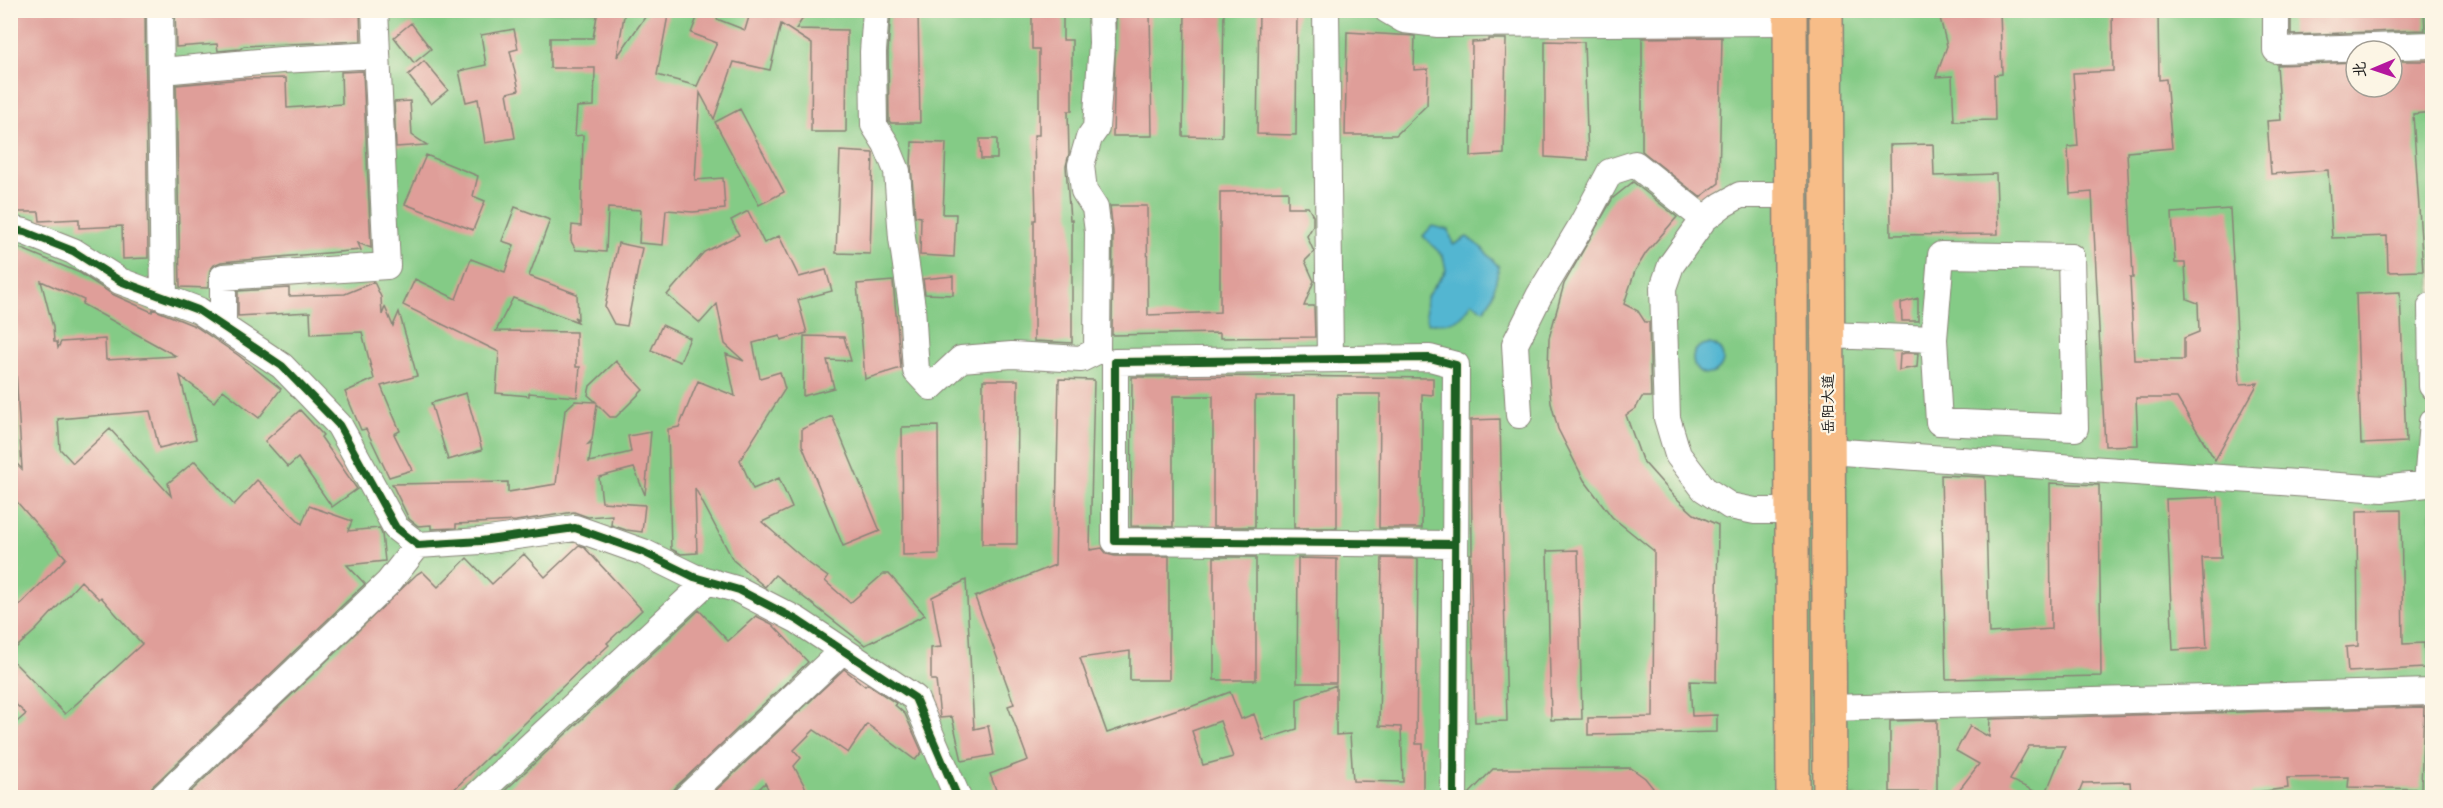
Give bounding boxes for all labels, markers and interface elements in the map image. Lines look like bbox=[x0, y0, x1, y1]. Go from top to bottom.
north arrow bbox=[2344, 39, 2404, 99]
text: 北 bbox=[2349, 61, 2370, 78]
street label: 岳阳大道 bbox=[1818, 374, 1838, 434]

